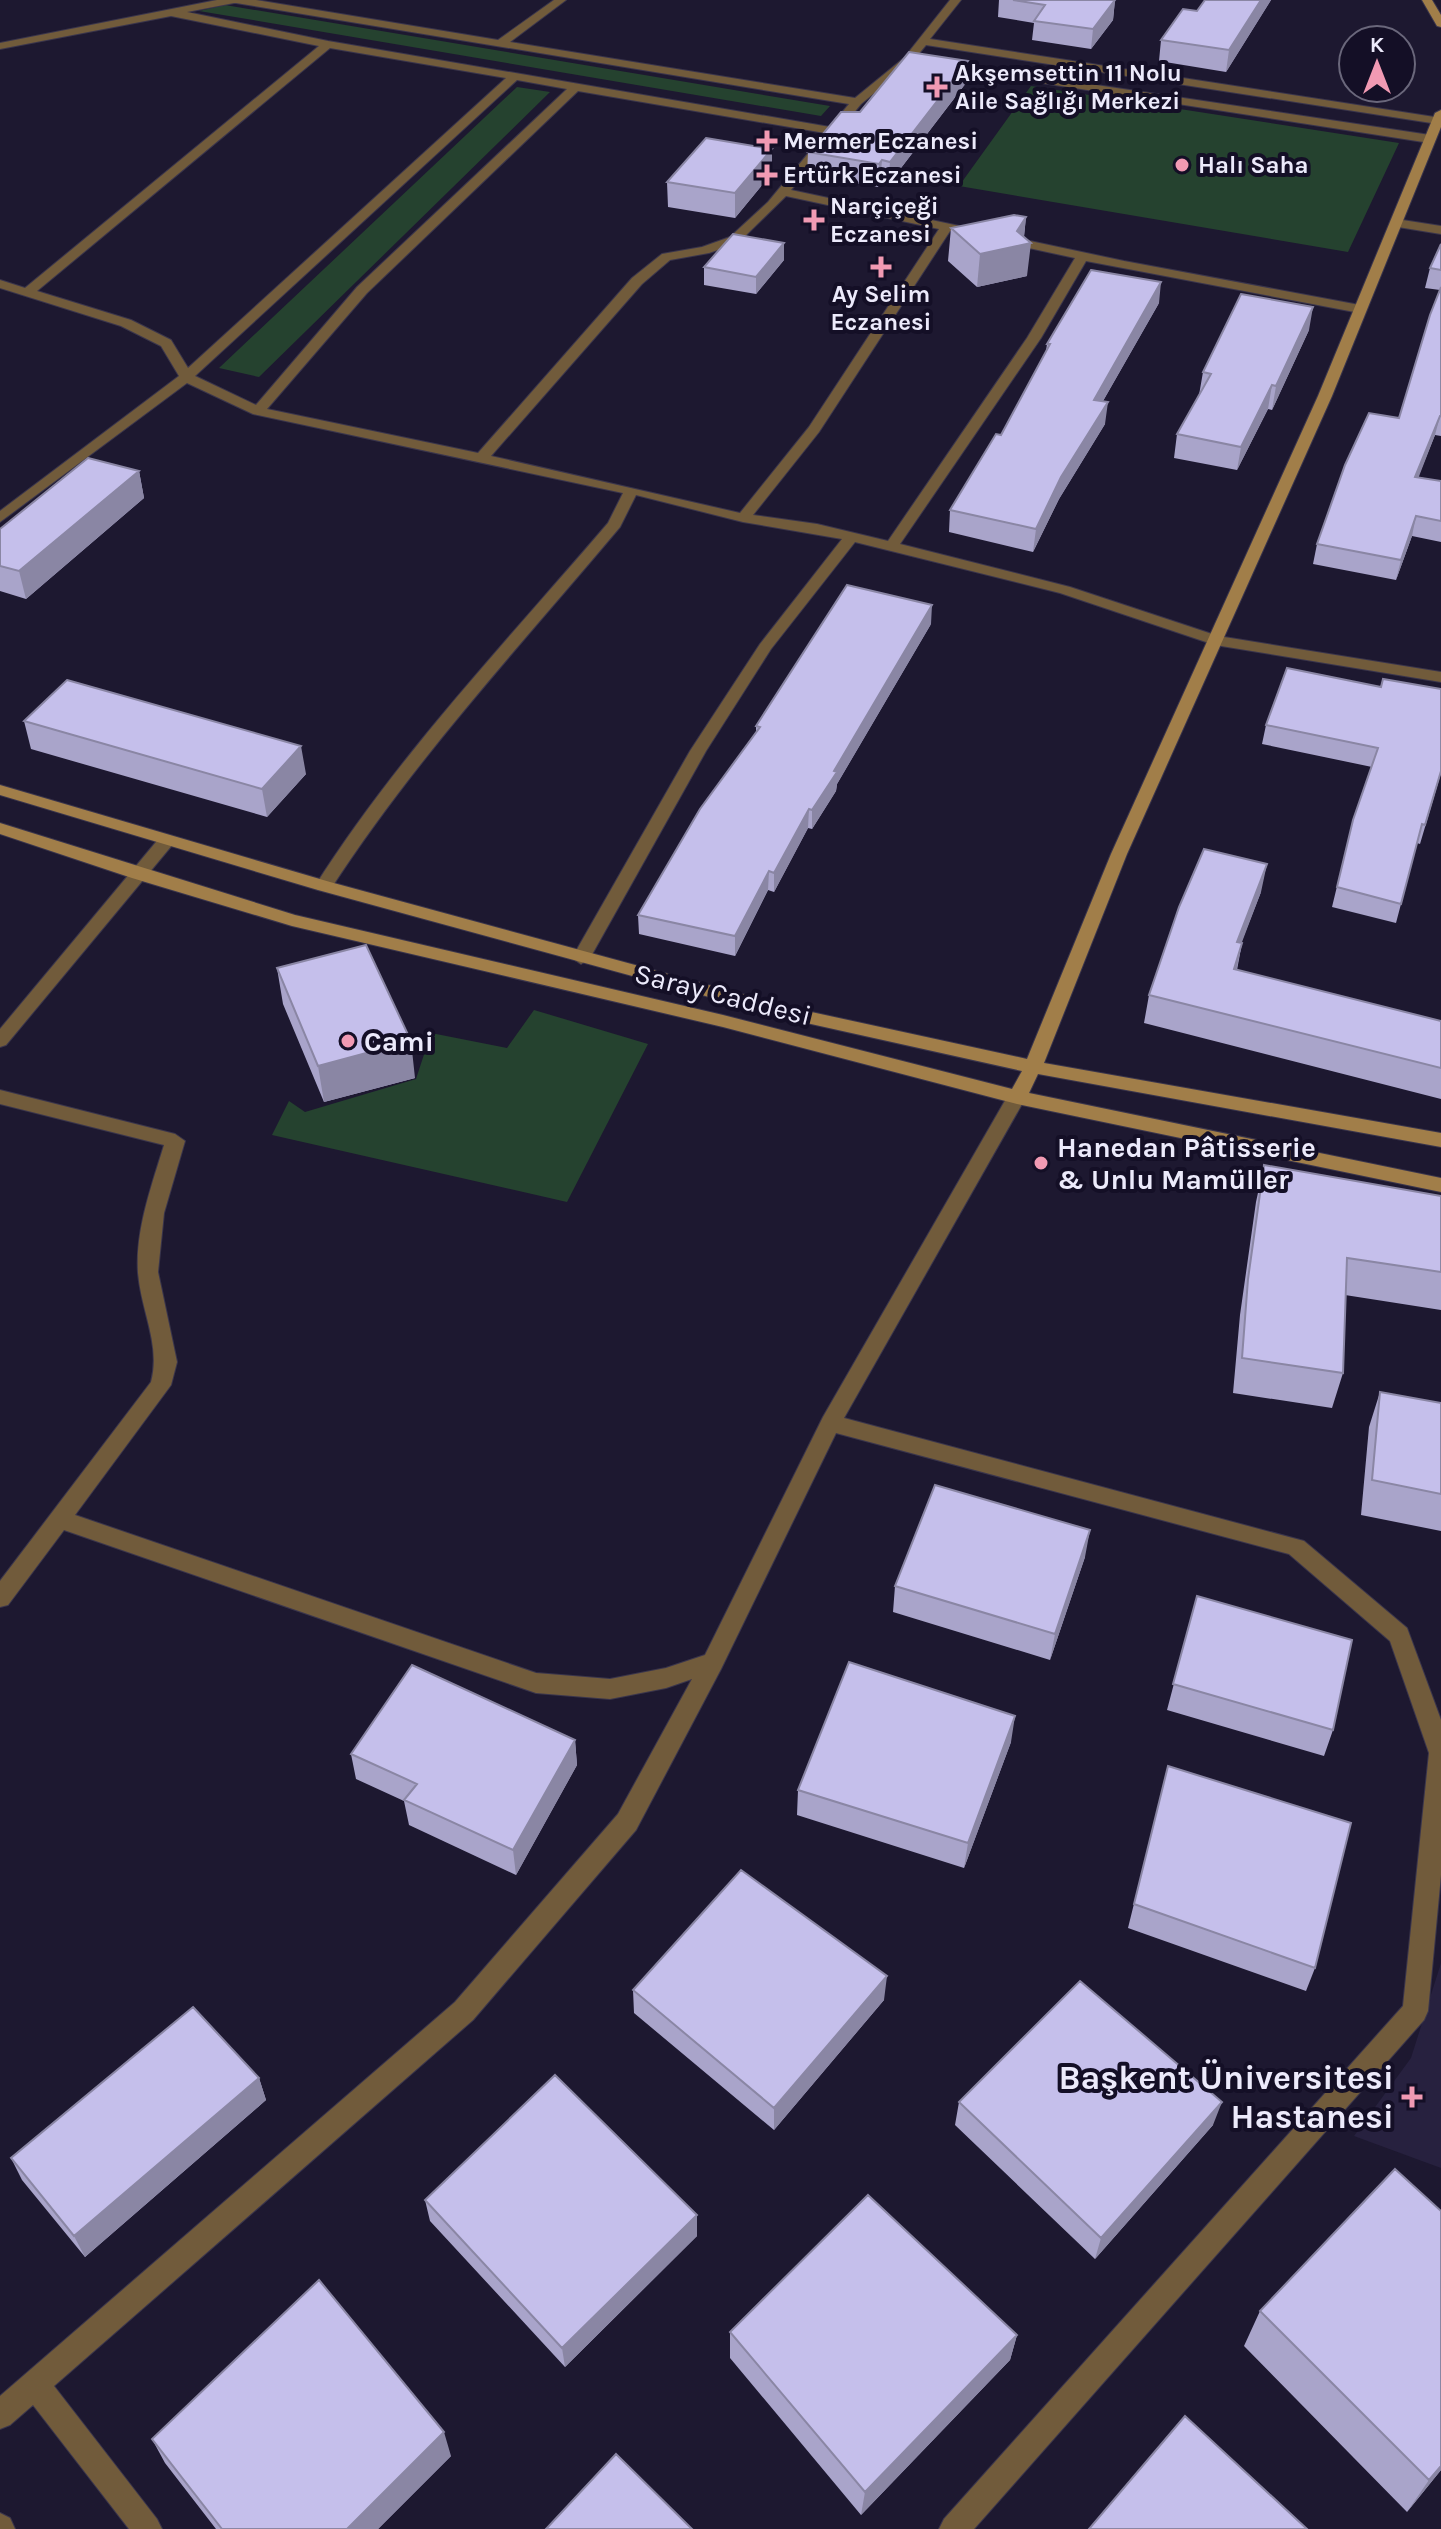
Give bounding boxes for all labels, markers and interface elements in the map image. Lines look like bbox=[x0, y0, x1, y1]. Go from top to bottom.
north arrow bbox=[1337, 24, 1417, 104]
text: K bbox=[1370, 32, 1385, 58]
place label: Akşemsettin 11 Nolu Aile Sağlığı Merkezi bbox=[955, 59, 1182, 115]
marker: Akşemsettin 11 Nolu Aile Sağlığı Merkezi bbox=[926, 76, 948, 98]
place label: Mermer Eczanesi bbox=[783, 127, 978, 155]
marker: Mermer Eczanesi bbox=[758, 132, 776, 150]
place label: Halı Saha bbox=[1198, 151, 1309, 179]
marker: Halı Saha bbox=[1173, 156, 1191, 174]
place label: Ertürk Eczanesi bbox=[783, 161, 962, 189]
marker: Ertürk Eczanesi bbox=[758, 166, 776, 184]
place label: Narçiçeği Eczanesi bbox=[830, 192, 939, 248]
marker: Narçiçeği Eczanesi bbox=[805, 211, 823, 229]
marker: Ay Selim Eczanesi bbox=[872, 258, 890, 276]
place label: Ay Selim Eczanesi bbox=[831, 280, 931, 336]
street label: Saray Caddesi bbox=[631, 957, 815, 1032]
place label: Cami bbox=[364, 1025, 434, 1058]
marker: Cami bbox=[339, 1032, 357, 1050]
place label: Hanedan Pâtisserie & Unlu Mamüller bbox=[1057, 1131, 1316, 1196]
marker: Hanedan Pâtisserie & Unlu Mamüller bbox=[1032, 1154, 1050, 1172]
place label: Başkent Üniversitesi Hastanesi bbox=[1058, 2058, 1394, 2137]
marker: Başkent Üniversitesi Hastanesi bbox=[1401, 2086, 1423, 2108]

